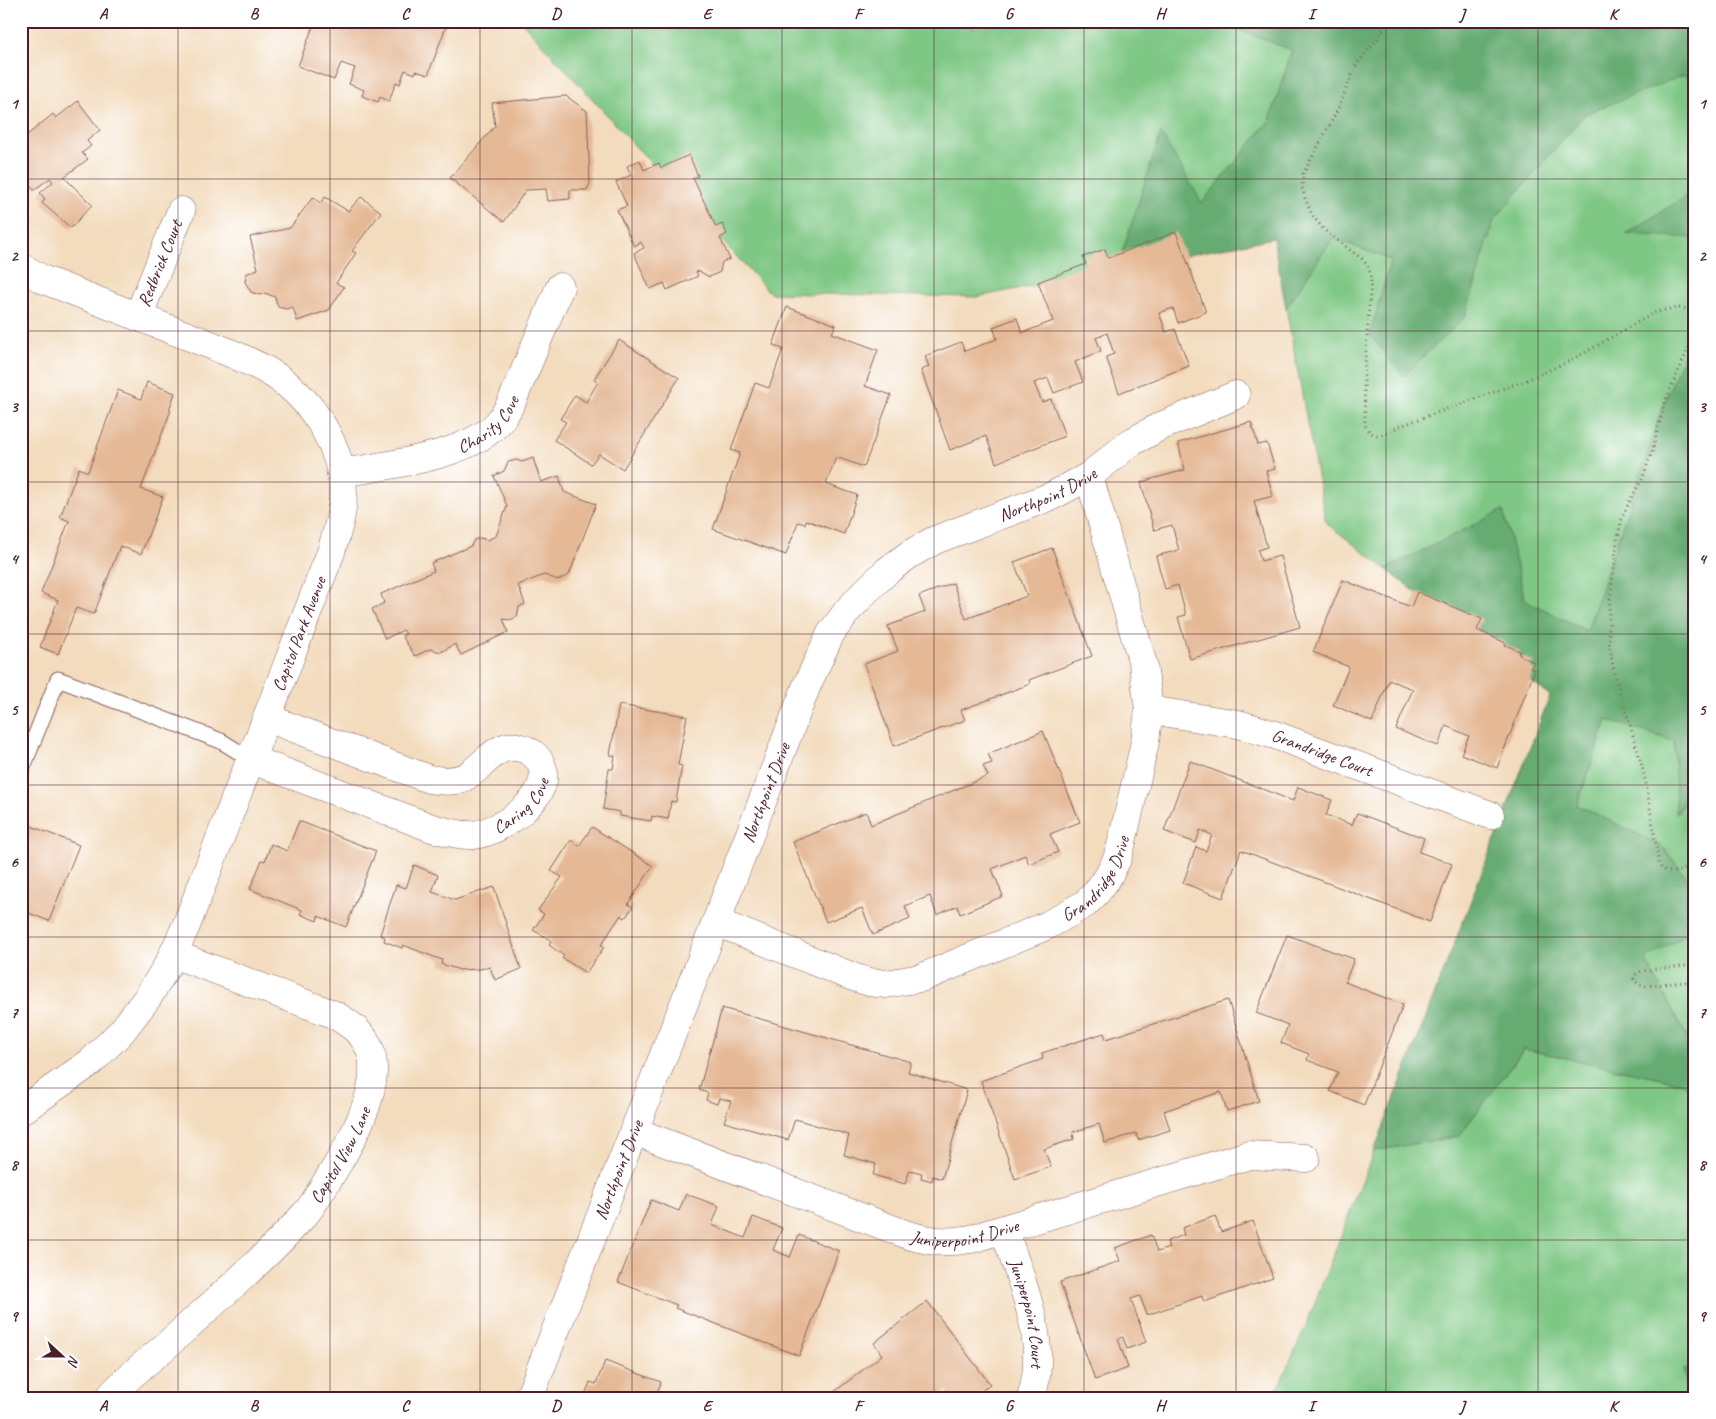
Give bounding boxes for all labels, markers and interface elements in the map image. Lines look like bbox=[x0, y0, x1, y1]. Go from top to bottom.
text: A bbox=[99, 4, 109, 24]
text: B bbox=[250, 4, 260, 24]
text: C bbox=[401, 4, 411, 24]
text: D bbox=[551, 4, 562, 24]
text: E bbox=[703, 4, 714, 24]
text: F bbox=[854, 4, 865, 24]
text: G bbox=[1005, 4, 1015, 24]
text: H bbox=[1155, 4, 1167, 24]
text: I bbox=[1308, 4, 1318, 24]
text: J bbox=[1458, 4, 1467, 24]
text: K bbox=[1609, 4, 1621, 24]
text: 1 bbox=[10, 94, 19, 114]
text: 1 bbox=[1698, 94, 1707, 114]
street label: Redbrick Court bbox=[132, 215, 188, 310]
text: 2 bbox=[10, 246, 19, 266]
text: 2 bbox=[1698, 246, 1707, 266]
street label: Charity Cove bbox=[454, 392, 524, 458]
text: 3 bbox=[10, 397, 19, 417]
text: 3 bbox=[1698, 397, 1707, 417]
street label: Northpoint Drive bbox=[996, 462, 1102, 526]
text: 4 bbox=[10, 549, 19, 569]
text: 4 bbox=[1698, 549, 1707, 569]
street label: Capitol Park Avenue bbox=[267, 573, 331, 694]
text: 5 bbox=[11, 700, 20, 720]
text: 5 bbox=[1699, 700, 1708, 720]
street label: Grandridge Court bbox=[1269, 724, 1377, 782]
street label: Northpoint Drive bbox=[737, 739, 795, 846]
street label: Caring Cove bbox=[490, 775, 554, 838]
street label: Grandridge Drive bbox=[1058, 833, 1134, 926]
text: 6 bbox=[10, 852, 19, 872]
text: 6 bbox=[1698, 852, 1707, 872]
text: 7 bbox=[10, 1003, 19, 1023]
text: 7 bbox=[1698, 1003, 1707, 1023]
street label: Capitol View Lane bbox=[305, 1103, 376, 1207]
street label: Northpoint Drive bbox=[589, 1116, 648, 1223]
text: 8 bbox=[10, 1155, 19, 1175]
text: 8 bbox=[1698, 1155, 1707, 1175]
street label: Juniperpoint Drive bbox=[907, 1214, 1022, 1252]
street label: Juniperpoint Court bbox=[1004, 1255, 1048, 1370]
text: 9 bbox=[10, 1306, 19, 1326]
text: 9 bbox=[1698, 1306, 1707, 1326]
north arrow bbox=[38, 1332, 88, 1382]
text: N bbox=[63, 1353, 83, 1370]
text: A bbox=[99, 1396, 109, 1416]
text: B bbox=[250, 1396, 260, 1416]
text: C bbox=[401, 1396, 411, 1416]
text: D bbox=[551, 1396, 562, 1416]
text: E bbox=[703, 1396, 714, 1416]
text: F bbox=[854, 1396, 865, 1416]
text: G bbox=[1005, 1396, 1015, 1416]
text: H bbox=[1155, 1396, 1167, 1416]
text: I bbox=[1308, 1396, 1318, 1416]
text: J bbox=[1458, 1396, 1467, 1416]
text: K bbox=[1609, 1396, 1621, 1416]

